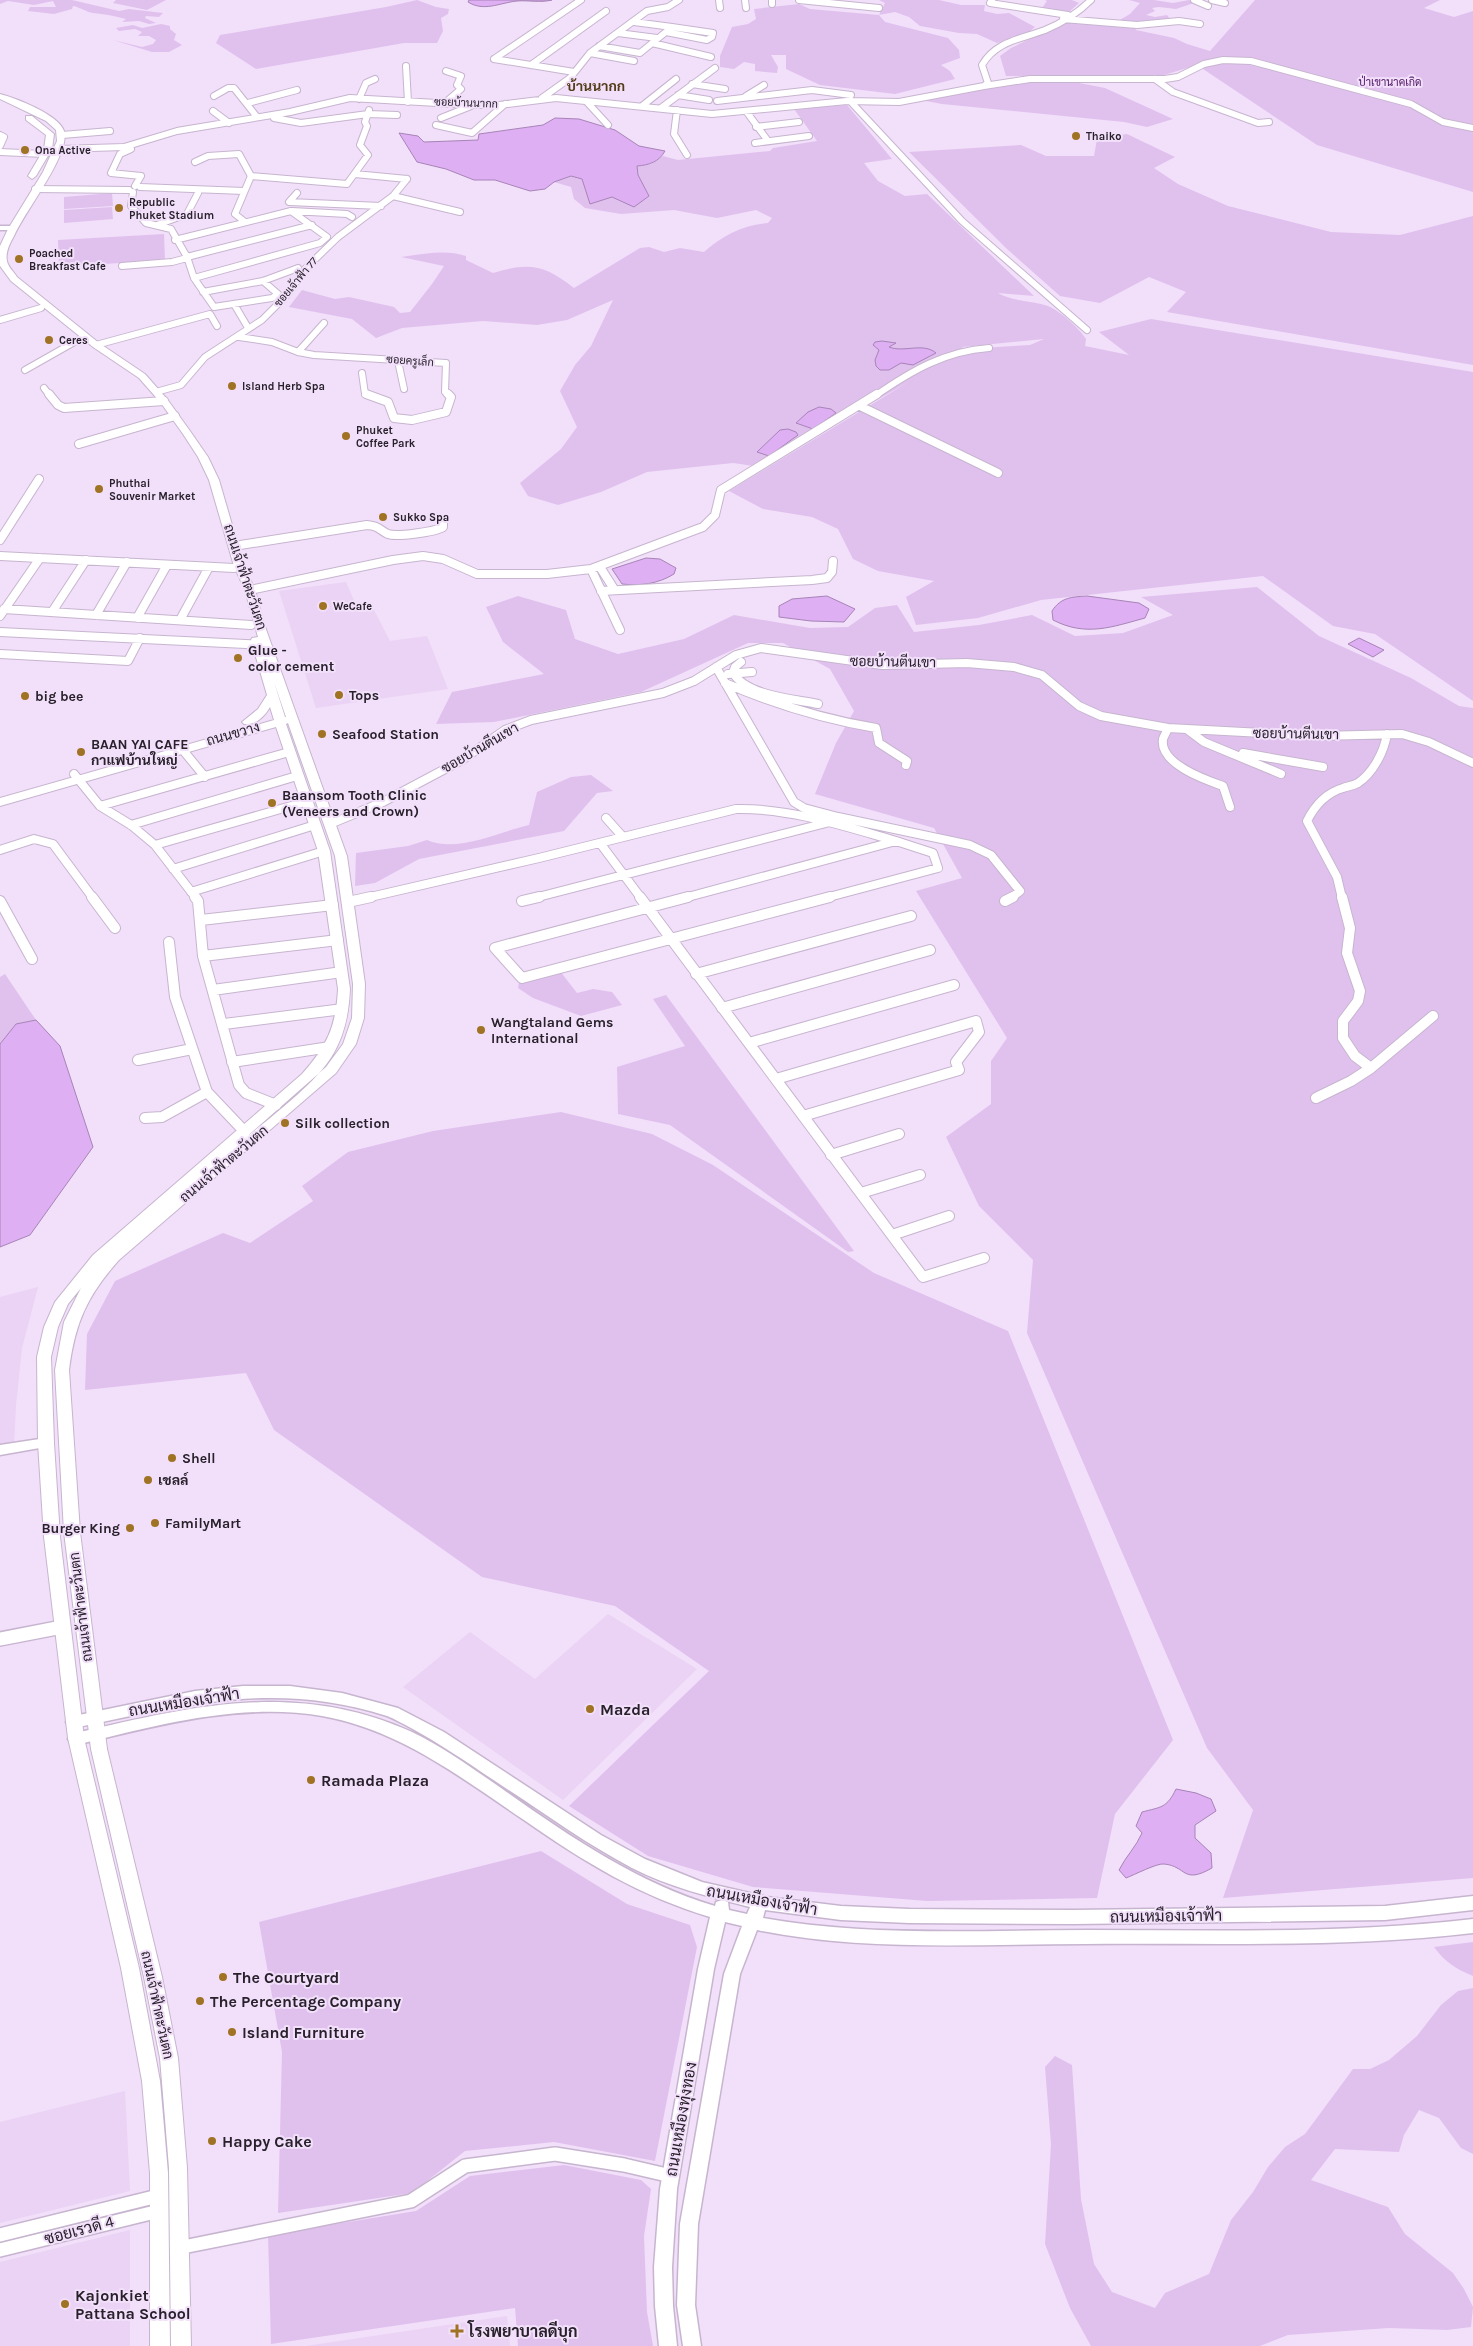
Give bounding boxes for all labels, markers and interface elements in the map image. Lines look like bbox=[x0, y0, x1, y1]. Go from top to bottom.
park label: ป่าเขานาคเกิด bbox=[1358, 75, 1422, 89]
district label: บ้านนากก bbox=[567, 78, 625, 95]
street label: ซอยบ้านนากก bbox=[434, 94, 498, 111]
marker: Thaiko bbox=[1070, 130, 1082, 142]
place label: Thaiko bbox=[1086, 130, 1121, 143]
marker: Ona Active bbox=[19, 144, 31, 156]
place label: Ona Active bbox=[35, 144, 91, 157]
place label: Republic Phuket Stadium bbox=[129, 196, 214, 222]
marker: Republic Phuket Stadium bbox=[113, 202, 125, 214]
place label: Poached Breakfast Cafe bbox=[29, 247, 106, 273]
marker: Poached Breakfast Cafe bbox=[13, 253, 25, 265]
street label: ซอยเจ้าฟ้า 77 bbox=[271, 254, 320, 309]
marker: Ceres bbox=[43, 334, 55, 346]
place label: Ceres bbox=[59, 334, 88, 347]
street label: ซอยครูเล็ก bbox=[386, 350, 434, 370]
marker: Island Herb Spa bbox=[226, 380, 238, 392]
place label: Island Herb Spa bbox=[242, 380, 325, 393]
place label: Phuket Coffee Park bbox=[356, 424, 416, 450]
marker: Phuket Coffee Park bbox=[340, 430, 352, 442]
place label: Phuthai Souvenir Market bbox=[109, 477, 196, 503]
marker: Phuthai Souvenir Market bbox=[93, 483, 105, 495]
marker: Sukko Spa bbox=[377, 511, 389, 523]
place label: Sukko Spa bbox=[393, 511, 449, 524]
street label: ถนนเจ้าฟ้าตะวันตก bbox=[220, 522, 271, 632]
marker: WeCafe bbox=[317, 600, 329, 612]
place label: WeCafe bbox=[333, 600, 372, 613]
place label: Glue - color cement bbox=[248, 642, 335, 675]
marker: Glue - color cement bbox=[232, 652, 244, 664]
street label: ซอยบ้านตีนเขา bbox=[850, 652, 936, 671]
place label: Tops bbox=[349, 687, 379, 704]
place label: big bee bbox=[35, 688, 83, 705]
marker: Tops bbox=[333, 689, 345, 701]
marker: big bee bbox=[19, 690, 31, 702]
street label: ถนนขวาง bbox=[204, 718, 262, 750]
street label: ซอยบ้านตีนเขา bbox=[438, 718, 522, 777]
street label: ซอยบ้านตีนเขา bbox=[1253, 724, 1339, 743]
place label: Seafood Station bbox=[332, 726, 439, 743]
marker: Seafood Station bbox=[316, 728, 328, 740]
place label: BAAN YAI CAFE กาแฟบ้านใหญ่ bbox=[91, 736, 188, 769]
marker: BAAN YAI CAFE กาแฟบ้านใหญ่ bbox=[75, 746, 87, 758]
place label: Baansom Tooth Clinic (Veneers and Crown) bbox=[282, 787, 427, 820]
marker: Baansom Tooth Clinic (Veneers and Crown) bbox=[266, 797, 278, 809]
place label: Wangtaland Gems International bbox=[491, 1014, 613, 1047]
marker: Wangtaland Gems International bbox=[475, 1024, 487, 1036]
place label: Silk collection bbox=[295, 1115, 390, 1132]
marker: Silk collection bbox=[279, 1117, 291, 1129]
street label: ถนนเจ้าฟ้าตะวันตก bbox=[176, 1121, 272, 1206]
place label: Shell bbox=[182, 1450, 216, 1467]
marker: Shell bbox=[166, 1452, 178, 1464]
place label: เชลล์ bbox=[158, 1471, 189, 1489]
marker: เชลล์ bbox=[142, 1474, 154, 1486]
place label: FamilyMart bbox=[165, 1515, 242, 1532]
marker: FamilyMart bbox=[149, 1517, 161, 1529]
place label: Burger King bbox=[42, 1520, 120, 1537]
marker: Burger King bbox=[124, 1522, 136, 1534]
street label: ถนนเจ้าฟ้าตะวันตก bbox=[65, 1551, 96, 1663]
street label: ถนนเหมืองเจ้าฟ้า bbox=[127, 1683, 241, 1720]
place label: Mazda bbox=[600, 1700, 650, 1719]
marker: Mazda bbox=[584, 1703, 596, 1715]
place label: Ramada Plaza bbox=[321, 1771, 429, 1790]
marker: Ramada Plaza bbox=[305, 1774, 317, 1786]
street label: ถนนเหมืองเจ้าฟ้า bbox=[705, 1880, 819, 1919]
street label: ถนนเหมืองเจ้าฟ้า bbox=[1110, 1905, 1222, 1926]
street label: ถนนเจ้าฟ้าตะวันตก bbox=[137, 1949, 178, 2061]
place label: The Courtyard bbox=[233, 1968, 339, 1987]
marker: The Courtyard bbox=[217, 1971, 229, 1983]
place label: The Percentage Company bbox=[210, 1992, 401, 2011]
marker: The Percentage Company bbox=[194, 1995, 206, 2007]
place label: Island Furniture bbox=[242, 2023, 364, 2042]
marker: Island Furniture bbox=[226, 2026, 238, 2038]
street label: ถนนเหมืองทุ่งทอง bbox=[661, 2060, 702, 2178]
place label: Happy Cake bbox=[222, 2132, 312, 2151]
marker: Happy Cake bbox=[206, 2135, 218, 2147]
street label: ซอยเรวดี 4 bbox=[41, 2210, 116, 2248]
place label: Kajonkiet Pattana School bbox=[75, 2286, 191, 2323]
marker: Kajonkiet Pattana School bbox=[59, 2298, 71, 2310]
place label: โรงพยาบาลดีบุก bbox=[467, 2320, 578, 2343]
marker: โรงพยาบาลดีบุก bbox=[450, 2324, 464, 2338]

